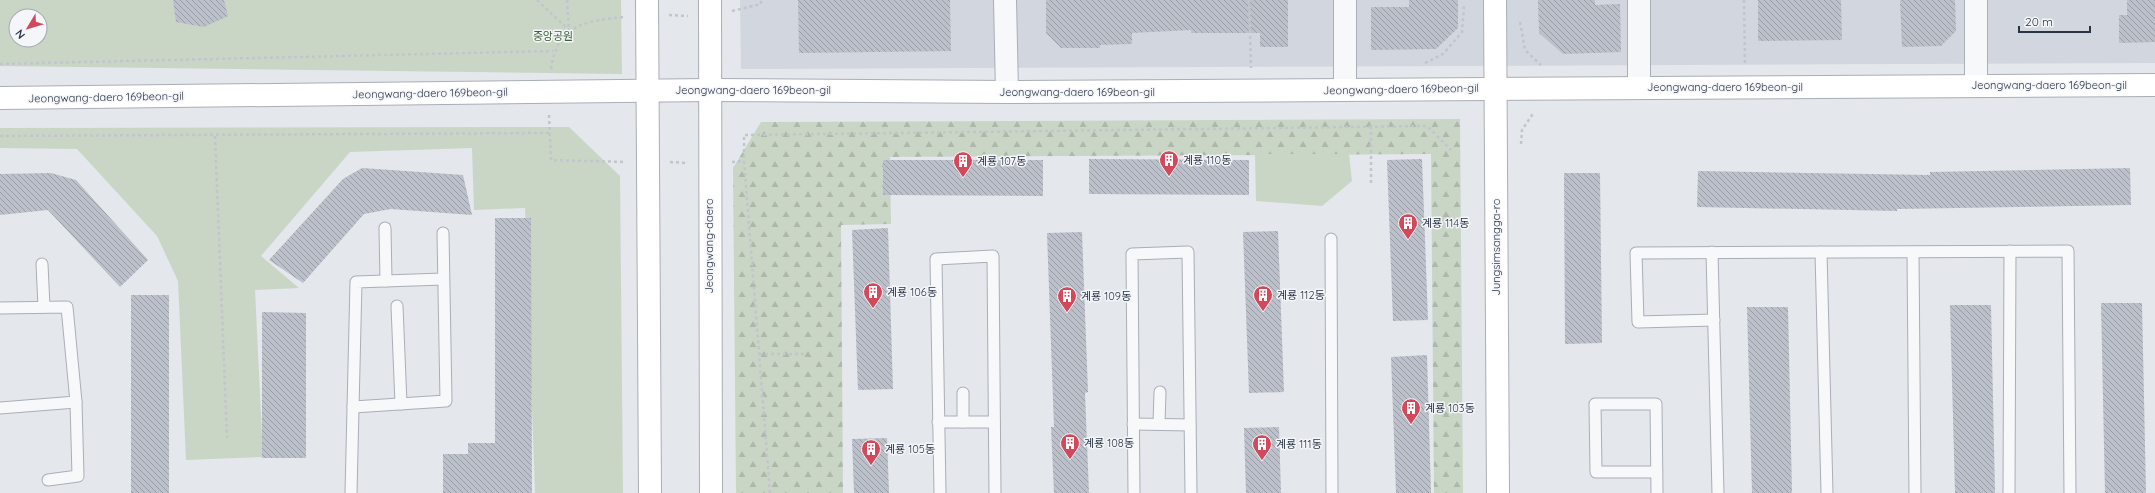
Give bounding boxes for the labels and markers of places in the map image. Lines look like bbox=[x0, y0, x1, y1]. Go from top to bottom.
building icon: 계룡 110동 bbox=[1158, 149, 1180, 177]
building icon: 계룡 107동 bbox=[952, 150, 974, 178]
place label: 계룡 110동 bbox=[1183, 153, 1231, 167]
place label: 계룡 107동 bbox=[977, 154, 1026, 168]
building icon: 계룡 114동 bbox=[1397, 212, 1419, 240]
place label: 계룡 114동 bbox=[1422, 216, 1469, 230]
building icon: 계룡 106동 bbox=[862, 281, 884, 309]
building icon: 계룡 112동 bbox=[1252, 284, 1274, 312]
place label: 계룡 106동 bbox=[887, 285, 937, 299]
building icon: 계룡 109동 bbox=[1056, 285, 1078, 313]
place label: 계룡 112동 bbox=[1277, 288, 1325, 302]
place label: 계룡 109동 bbox=[1081, 289, 1131, 303]
building icon: 계룡 103동 bbox=[1400, 397, 1422, 425]
place label: 계룡 103동 bbox=[1425, 401, 1475, 415]
building icon: 계룡 108동 bbox=[1059, 432, 1081, 460]
building icon: 계룡 111동 bbox=[1251, 433, 1273, 461]
place label: 계룡 108동 bbox=[1084, 436, 1134, 450]
place label: 계룡 111동 bbox=[1276, 437, 1322, 451]
building icon: 계룡 105동 bbox=[860, 438, 882, 466]
place label: 계룡 105동 bbox=[885, 442, 935, 456]

